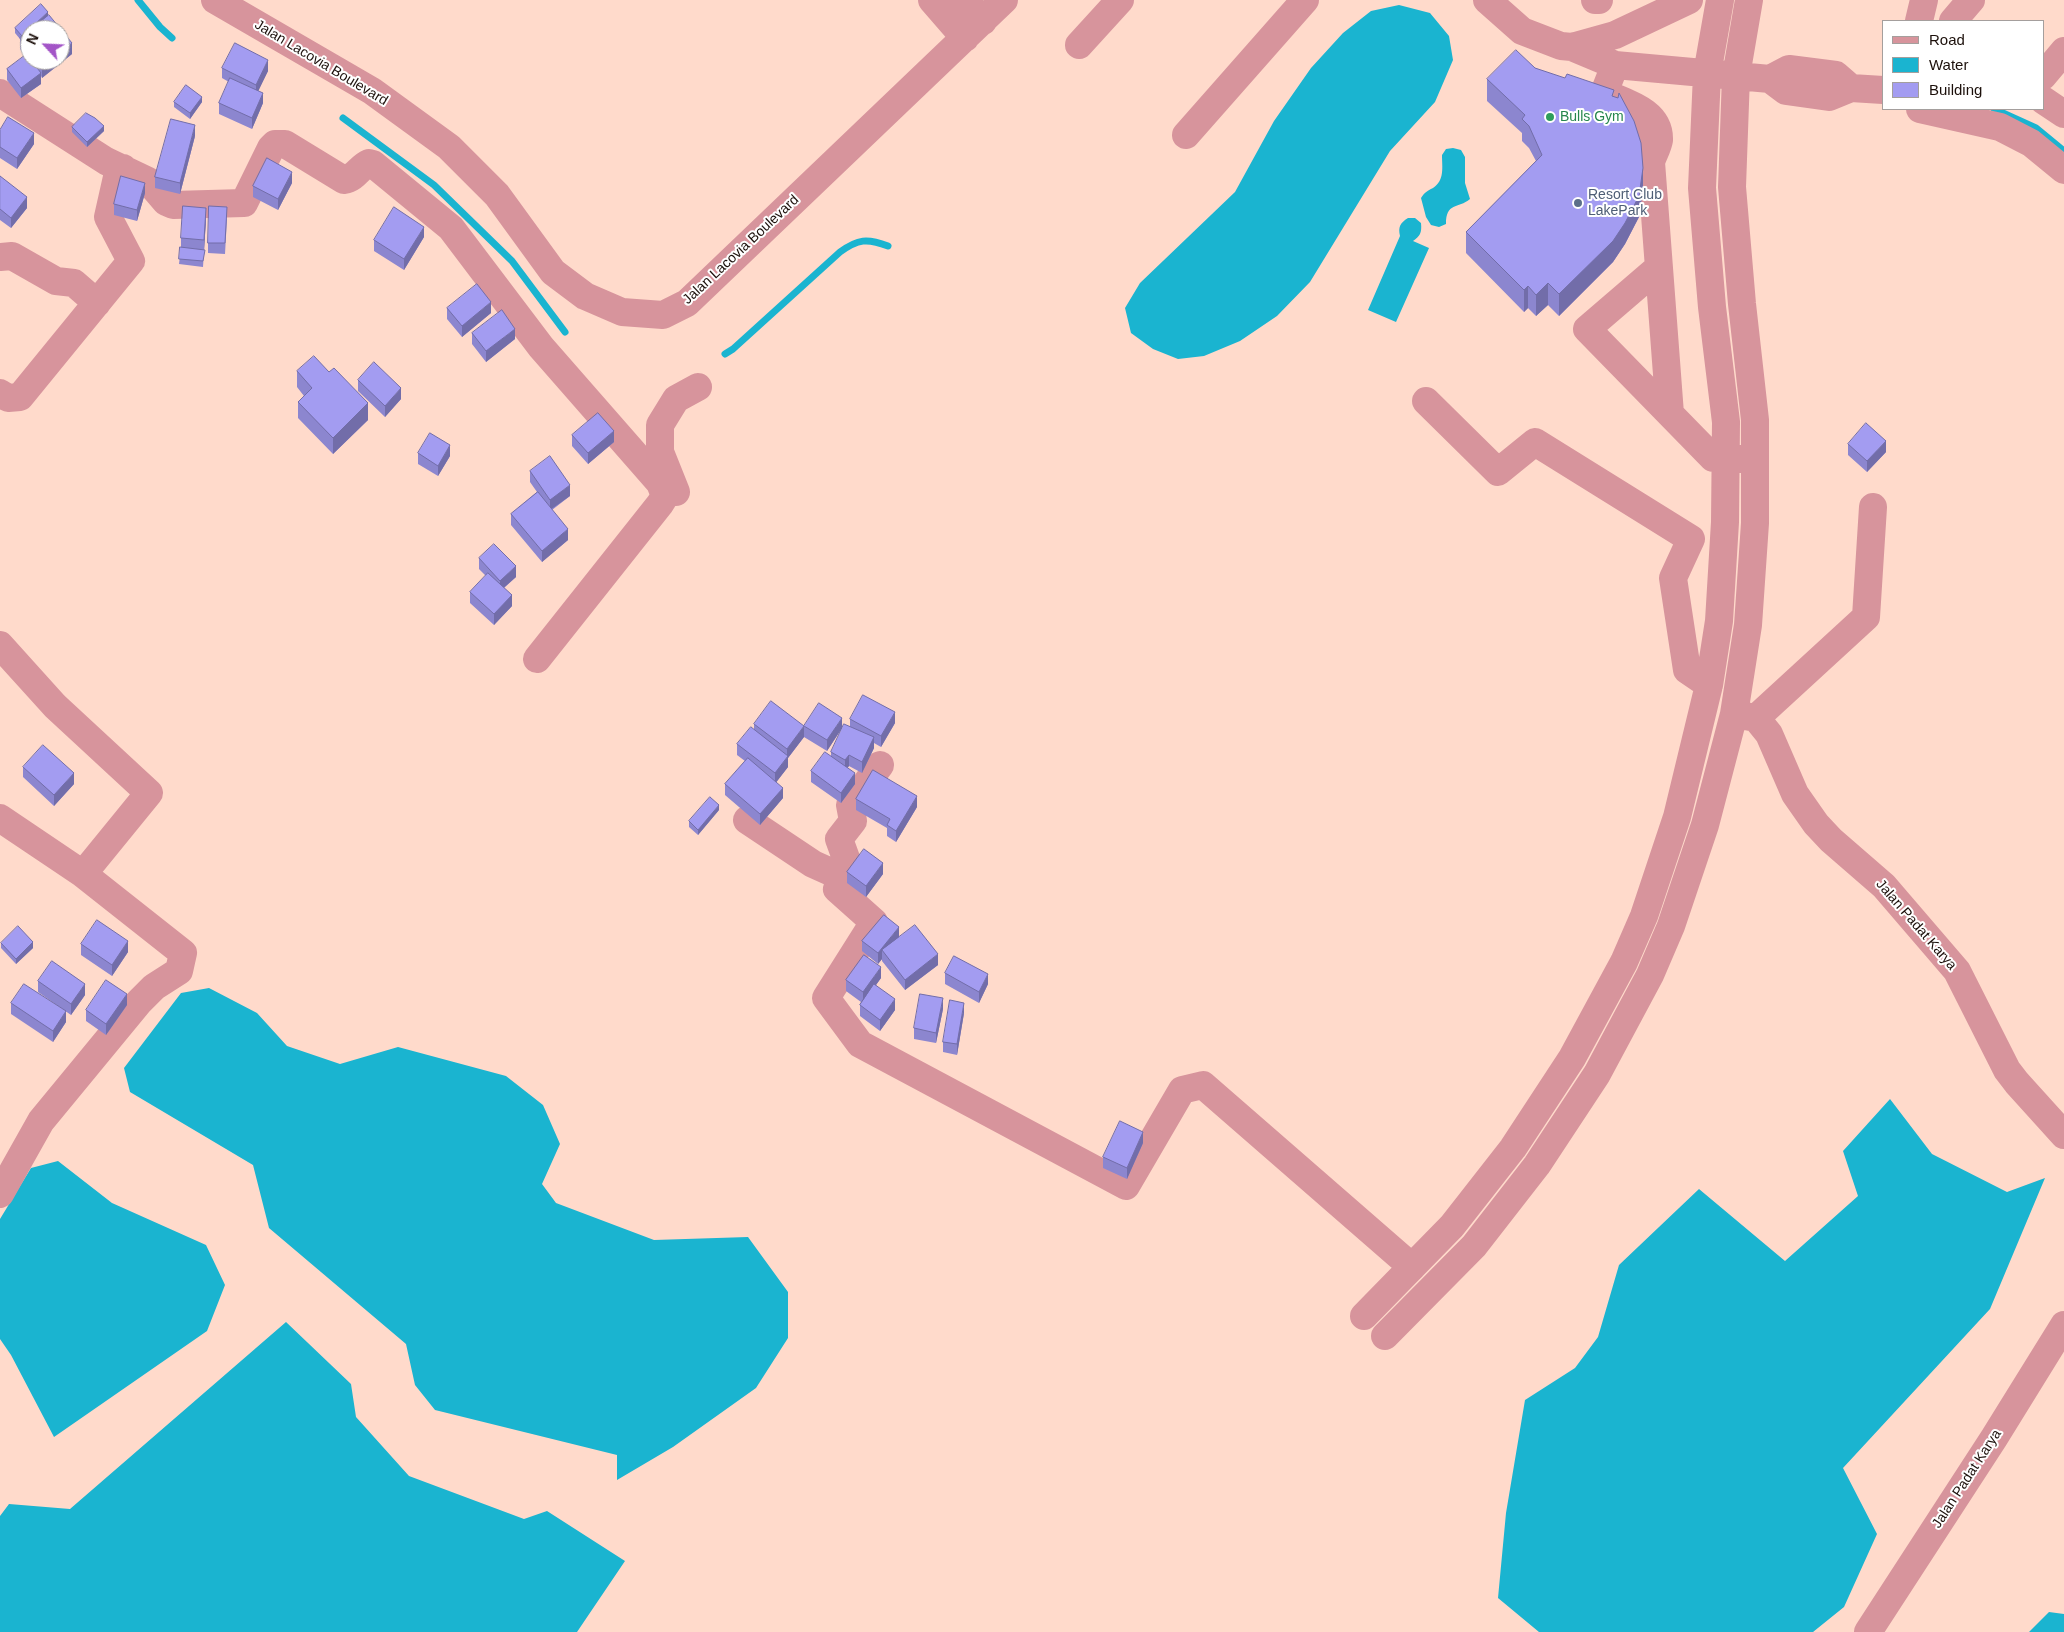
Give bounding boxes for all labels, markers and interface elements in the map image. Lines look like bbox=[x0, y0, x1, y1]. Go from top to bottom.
street label: Jalan Lacovia Boulevard bbox=[251, 17, 391, 109]
north arrow bbox=[20, 20, 70, 70]
legend bbox=[1882, 20, 2044, 110]
text: N bbox=[23, 31, 42, 47]
text: Road bbox=[1929, 31, 1965, 48]
text: Water bbox=[1929, 56, 1968, 73]
text: Building bbox=[1929, 81, 1982, 98]
place label: Bulls Gym bbox=[1560, 109, 1624, 125]
marker: Bulls Gym bbox=[1544, 111, 1556, 123]
place label: Resort Club LakePark bbox=[1588, 187, 1662, 220]
street label: Jalan Lacovia Boulevard bbox=[679, 192, 803, 308]
marker: Resort Club LakePark bbox=[1572, 197, 1584, 209]
street label: Jalan Padat Karya bbox=[1872, 876, 1960, 974]
street label: Jalan Padat Karya bbox=[1929, 1426, 2005, 1532]

